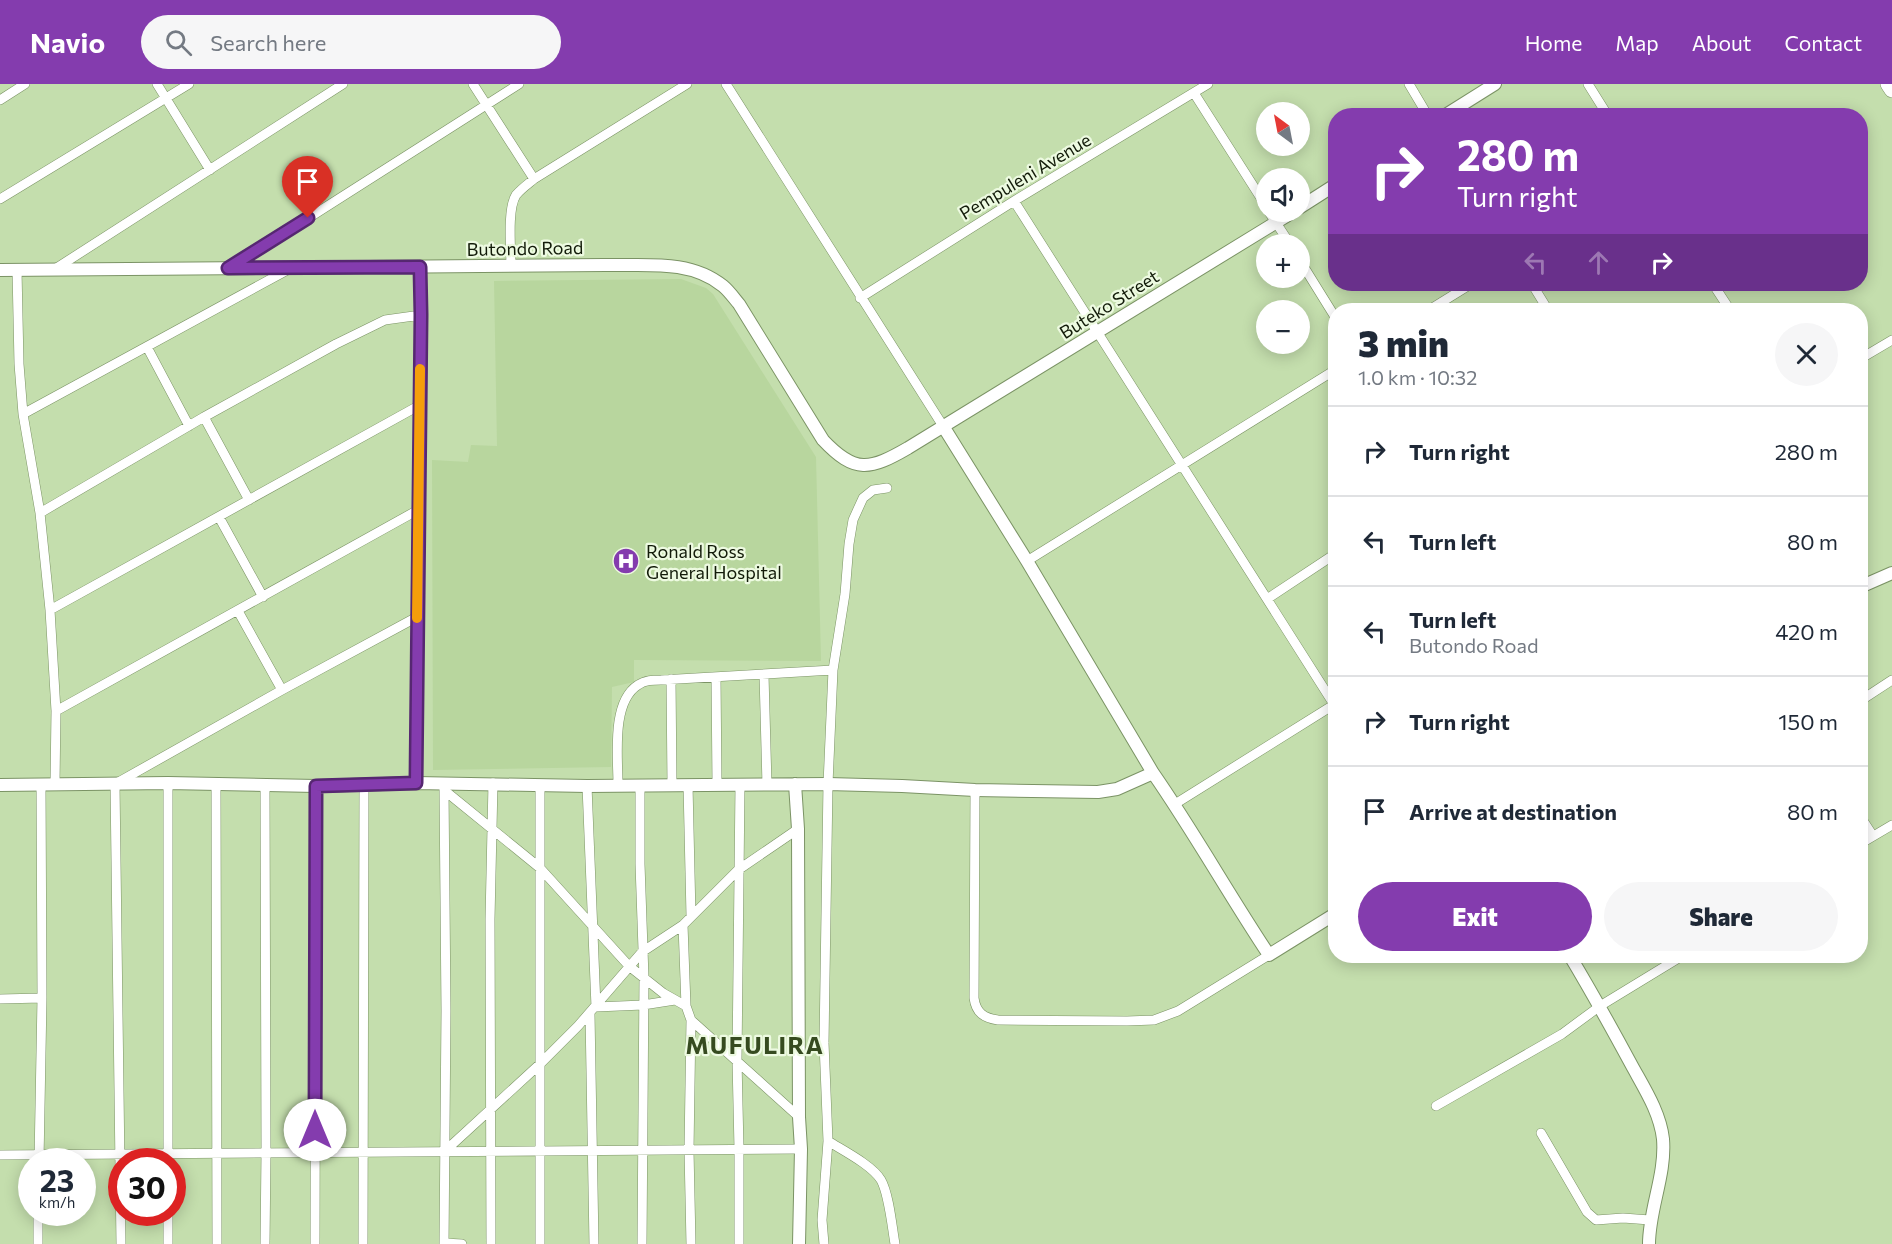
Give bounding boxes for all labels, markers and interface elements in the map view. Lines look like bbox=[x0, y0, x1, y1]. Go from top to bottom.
search box bbox=[141, 15, 561, 69]
text: Navio bbox=[30, 25, 105, 59]
icon: search bbox=[162, 26, 195, 59]
text: Search here bbox=[210, 29, 326, 56]
text: Home bbox=[1525, 30, 1582, 55]
text: Map bbox=[1615, 30, 1659, 55]
text: About bbox=[1692, 30, 1751, 55]
text: Contact bbox=[1784, 30, 1862, 55]
north arrow bbox=[1256, 102, 1310, 156]
map controls bbox=[1256, 102, 1310, 354]
street label: Pempuleni Avenue bbox=[955, 128, 1095, 224]
text: 280 m bbox=[1457, 128, 1579, 180]
icon: right bbox=[1358, 132, 1436, 210]
pin bbox=[282, 156, 333, 218]
icon: arrive bbox=[291, 165, 324, 198]
button: sound bbox=[1256, 168, 1310, 222]
text: Turn right bbox=[1457, 180, 1577, 213]
button: + bbox=[1256, 234, 1310, 288]
street label: Butondo Road bbox=[467, 236, 583, 260]
icon: left bbox=[1519, 246, 1552, 279]
icon: ahead bbox=[1582, 246, 1615, 279]
icon: right bbox=[1645, 246, 1678, 279]
street label: Buteko Street bbox=[1055, 265, 1163, 343]
button: − bbox=[1256, 300, 1310, 354]
text: 3 min bbox=[1358, 320, 1449, 364]
button: close bbox=[1775, 323, 1838, 386]
text: 1.0 km · 10:32 bbox=[1358, 365, 1477, 389]
icon: right bbox=[1358, 435, 1391, 468]
text: Turn right bbox=[1409, 438, 1510, 465]
text: 280 m bbox=[1775, 438, 1838, 465]
icon: left bbox=[1358, 525, 1391, 558]
text: Turn left bbox=[1409, 528, 1496, 555]
text: 80 m bbox=[1787, 528, 1838, 555]
place label: Ronald Ross General Hospital bbox=[646, 540, 782, 583]
hospital icon: Ronald Ross General Hospital bbox=[611, 546, 641, 576]
text: Turn left bbox=[1409, 606, 1496, 633]
icon: left bbox=[1358, 615, 1391, 648]
text: 420 m bbox=[1775, 618, 1838, 645]
text: Butondo Road bbox=[1409, 633, 1539, 657]
icon: right bbox=[1358, 705, 1391, 738]
text: Turn right bbox=[1409, 708, 1510, 735]
text: 150 m bbox=[1778, 708, 1838, 735]
icon: arrive bbox=[1358, 795, 1391, 828]
text: Arrive at destination bbox=[1409, 798, 1617, 825]
text: 80 m bbox=[1787, 798, 1838, 825]
button: Exit bbox=[1358, 882, 1592, 951]
button: Share bbox=[1604, 882, 1838, 951]
district label: MUFULIRA bbox=[686, 1030, 824, 1059]
position arrow bbox=[283, 1098, 347, 1162]
speed limit sign: 30 bbox=[108, 1148, 186, 1226]
text: 23 bbox=[40, 1161, 74, 1198]
text: km/h bbox=[39, 1193, 75, 1211]

